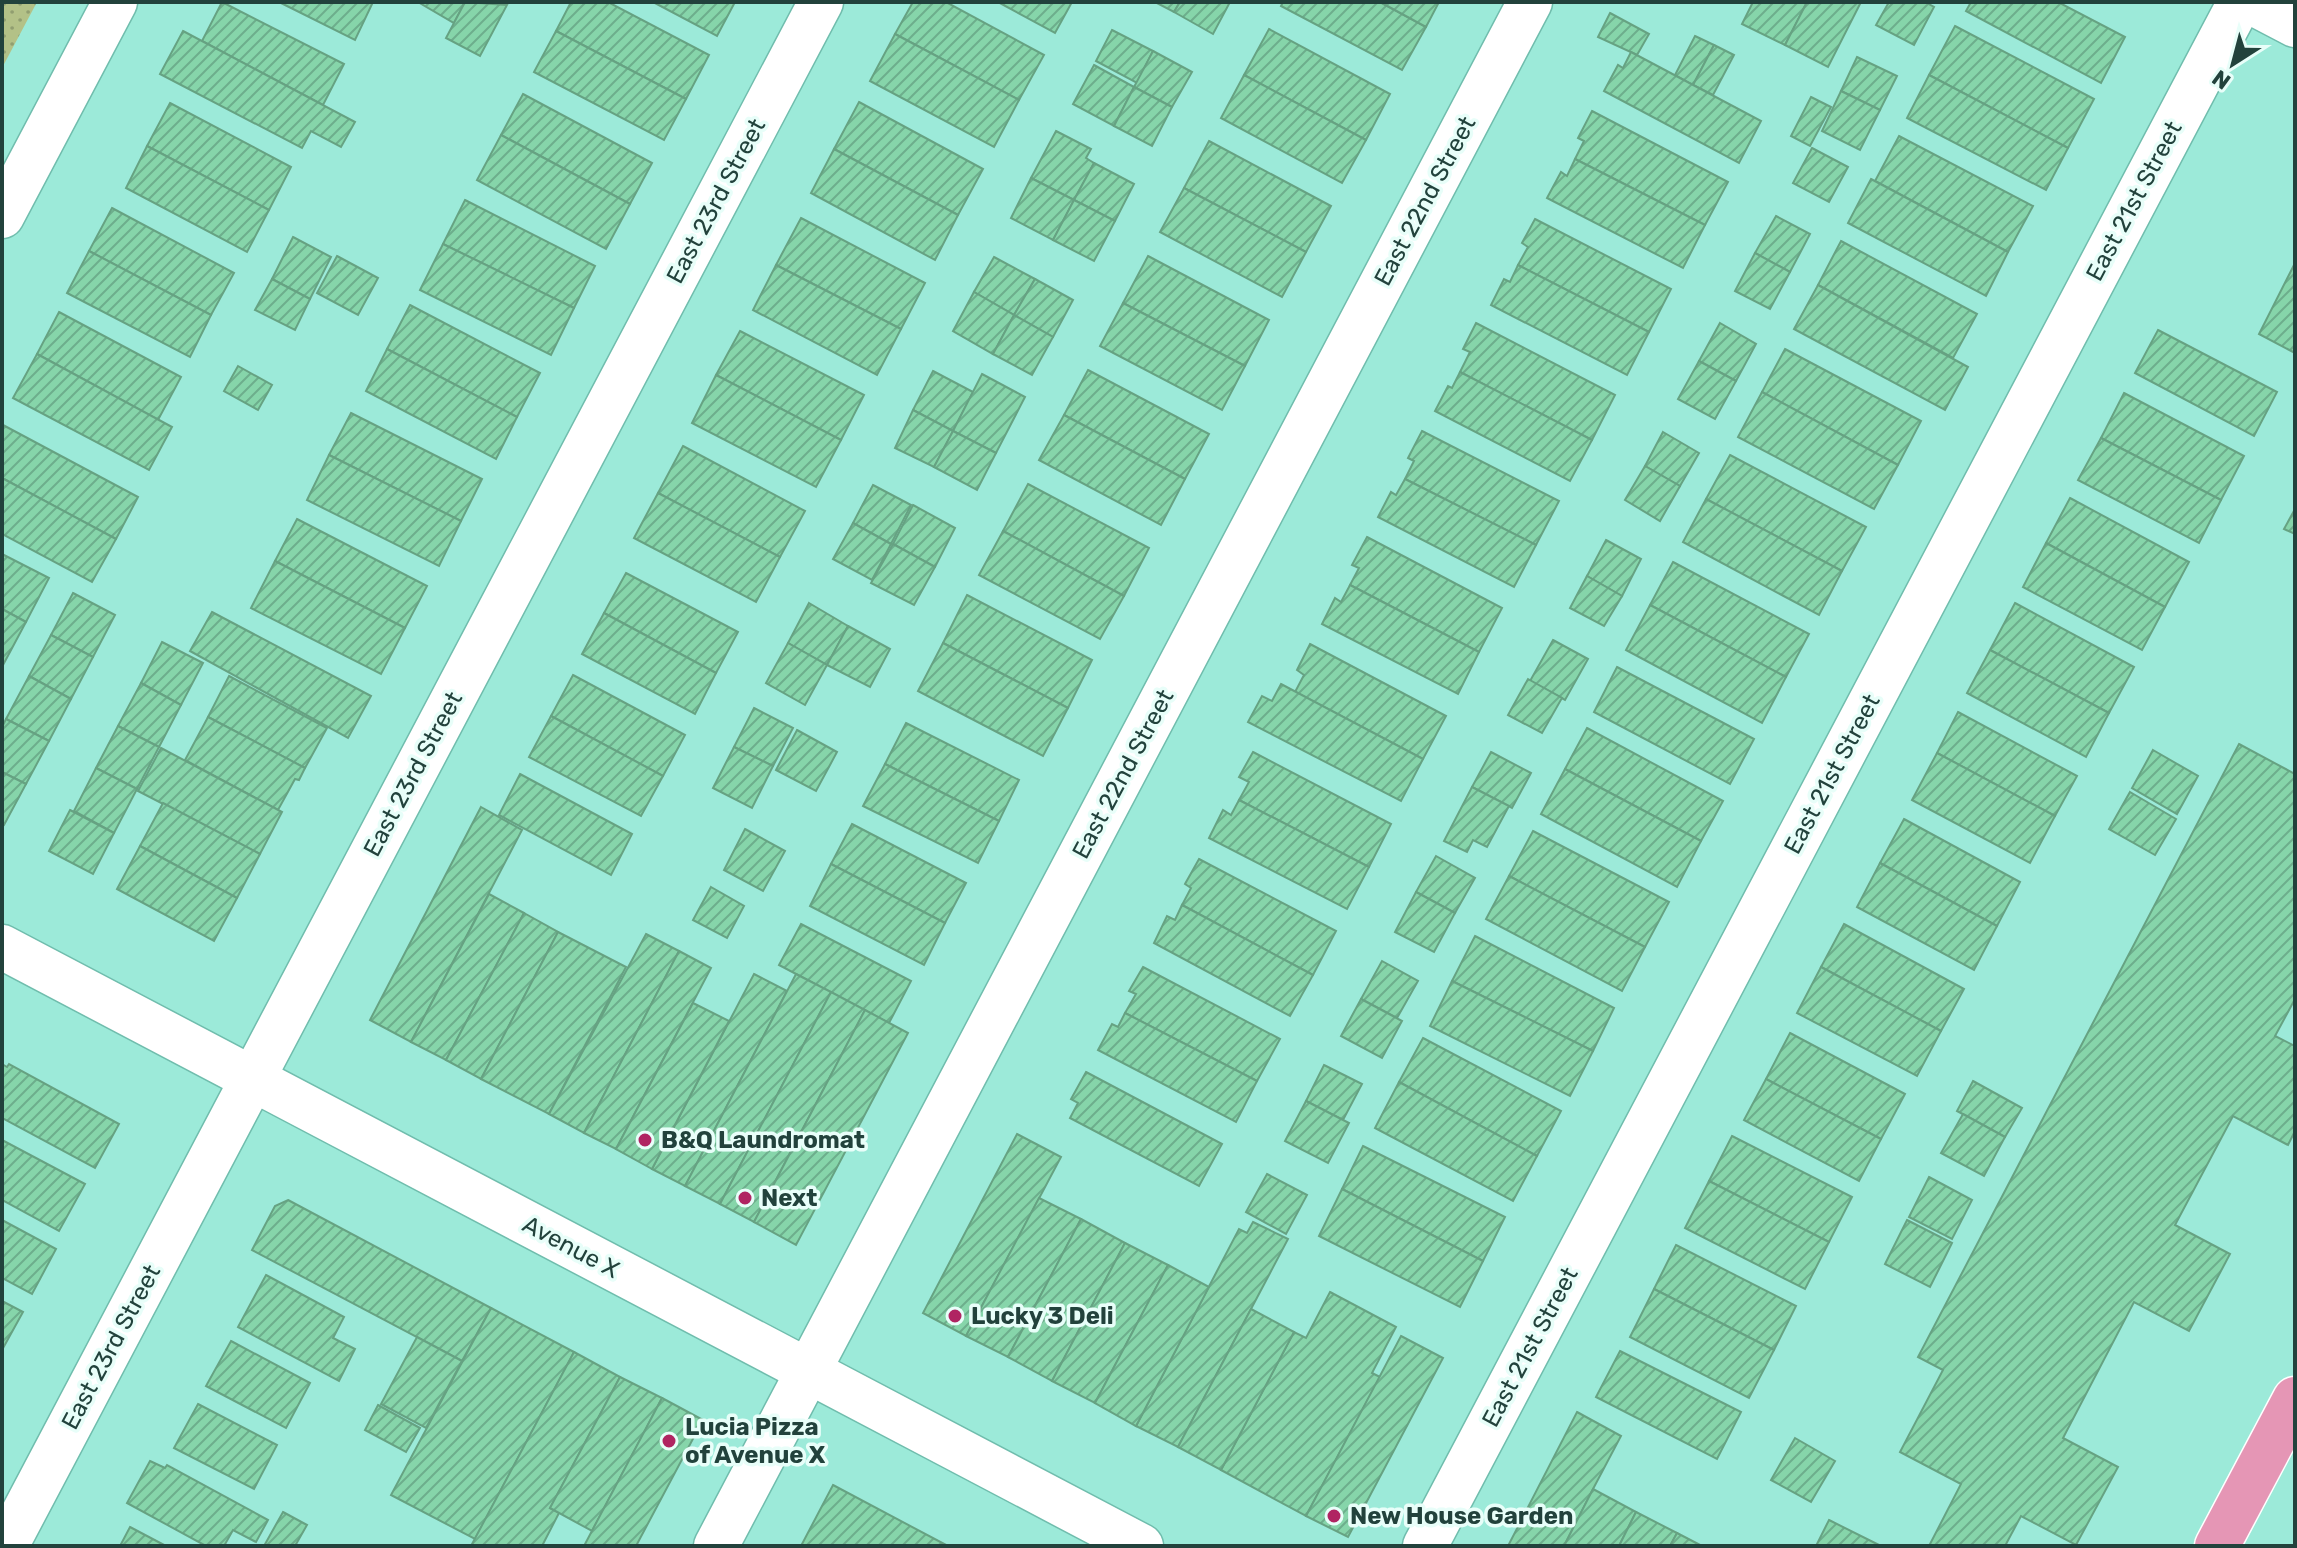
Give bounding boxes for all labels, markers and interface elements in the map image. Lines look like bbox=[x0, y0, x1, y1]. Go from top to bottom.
north arrow bbox=[2193, 24, 2273, 104]
text: N bbox=[2207, 64, 2236, 95]
street label: East 22nd Street bbox=[1369, 112, 1481, 290]
street label: East 23rd Street bbox=[661, 114, 771, 288]
street label: East 21st Street bbox=[2080, 117, 2188, 285]
street label: East 22nd Street bbox=[1067, 685, 1179, 863]
street label: East 23rd Street bbox=[358, 687, 468, 861]
street label: East 21st Street bbox=[1778, 690, 1886, 858]
place label: B&Q Laundromat bbox=[661, 1126, 865, 1154]
marker: B&Q Laundromat bbox=[636, 1131, 654, 1149]
place label: Next bbox=[761, 1184, 817, 1212]
marker: Next bbox=[736, 1189, 754, 1207]
street label: Avenue X bbox=[518, 1210, 624, 1284]
street label: East 23rd Street bbox=[56, 1260, 166, 1434]
street label: East 21st Street bbox=[1476, 1263, 1584, 1431]
place label: Lucky 3 Deli bbox=[971, 1302, 1114, 1330]
marker: Lucky 3 Deli bbox=[946, 1307, 964, 1325]
place label: Lucia Pizza of Avenue X bbox=[685, 1413, 826, 1469]
marker: Lucia Pizza of Avenue X bbox=[660, 1432, 678, 1450]
place label: New House Garden bbox=[1350, 1502, 1573, 1530]
marker: New House Garden bbox=[1325, 1507, 1343, 1525]

